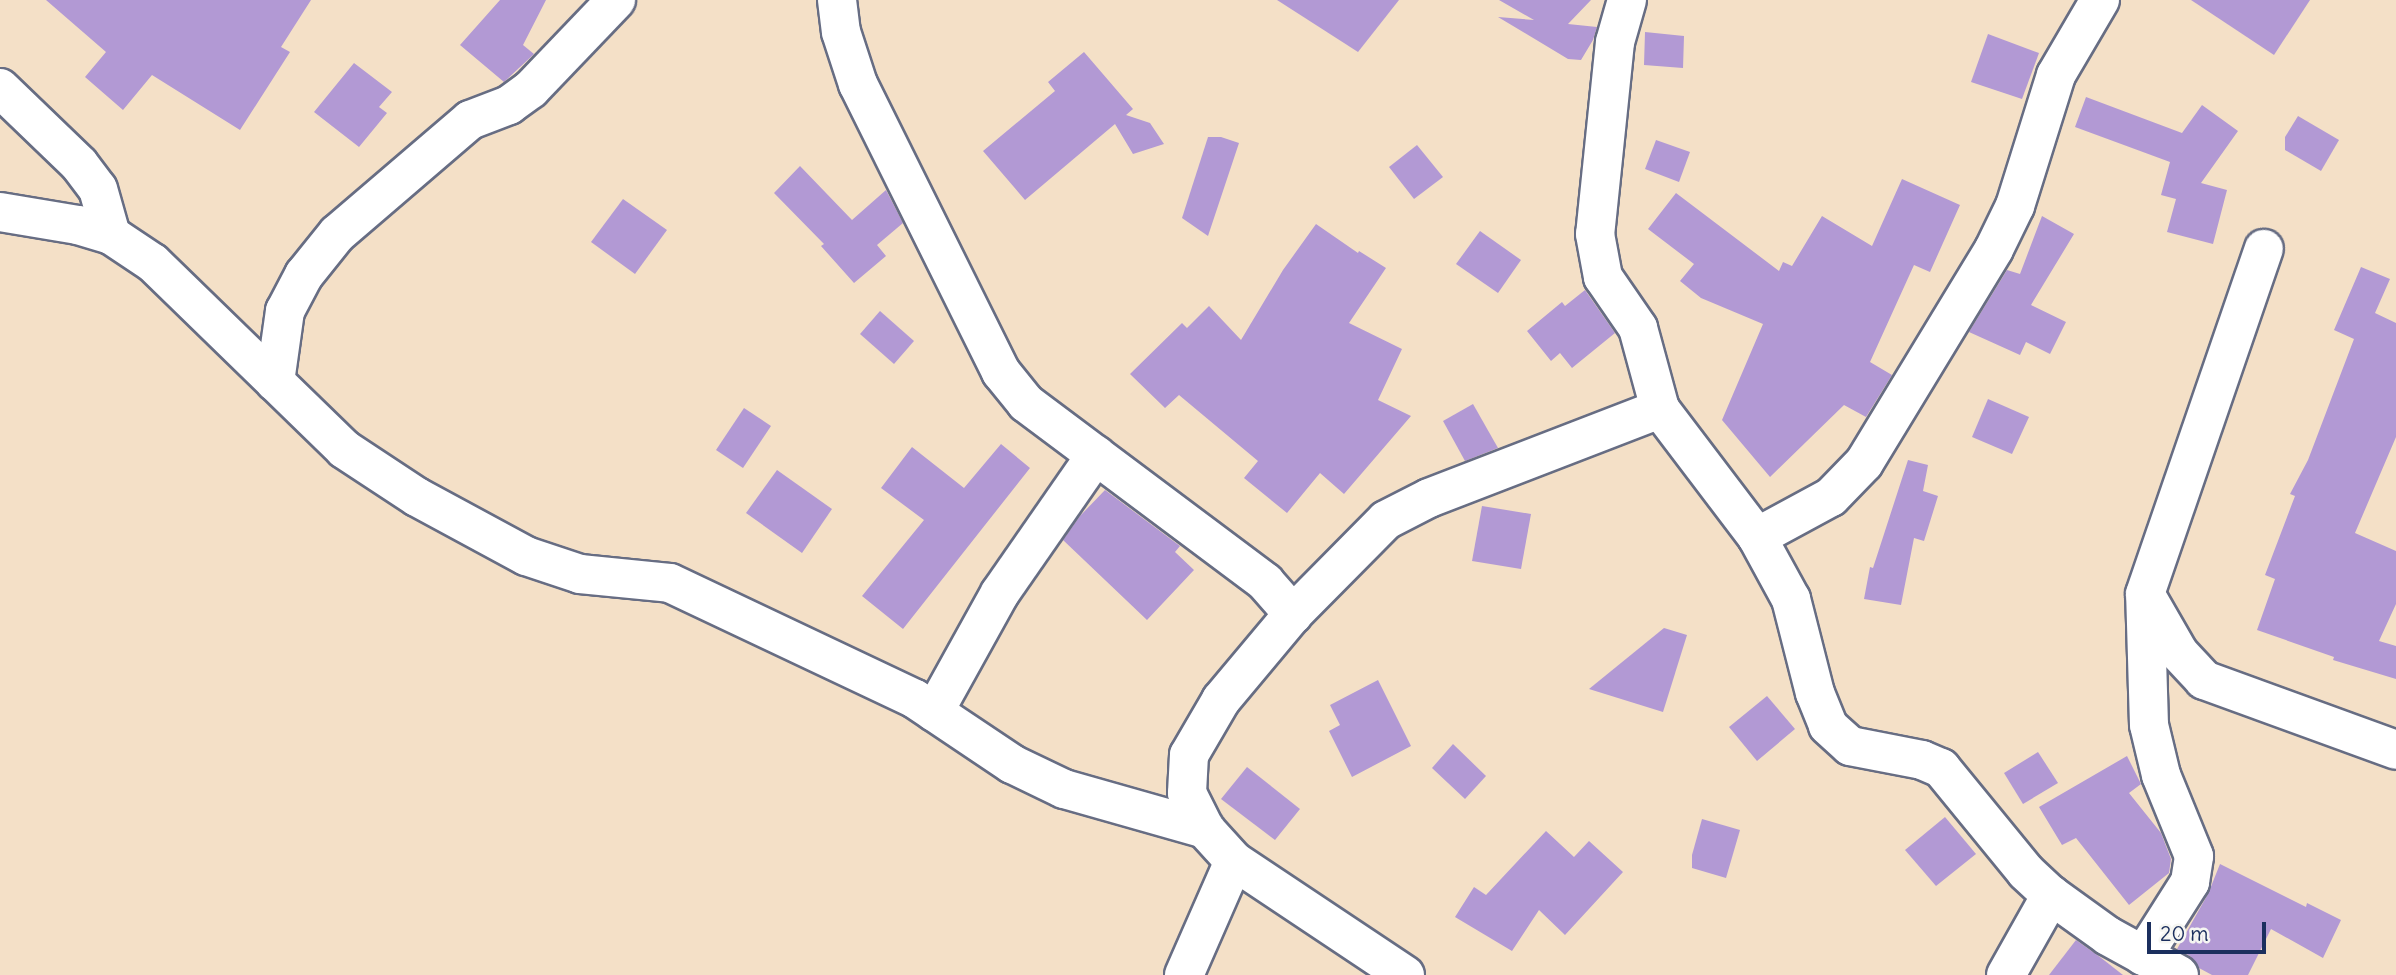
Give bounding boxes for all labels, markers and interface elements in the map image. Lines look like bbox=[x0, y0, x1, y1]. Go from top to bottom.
scale bar bbox=[2151, 908, 2270, 952]
text: 20 m bbox=[2160, 920, 2209, 947]

